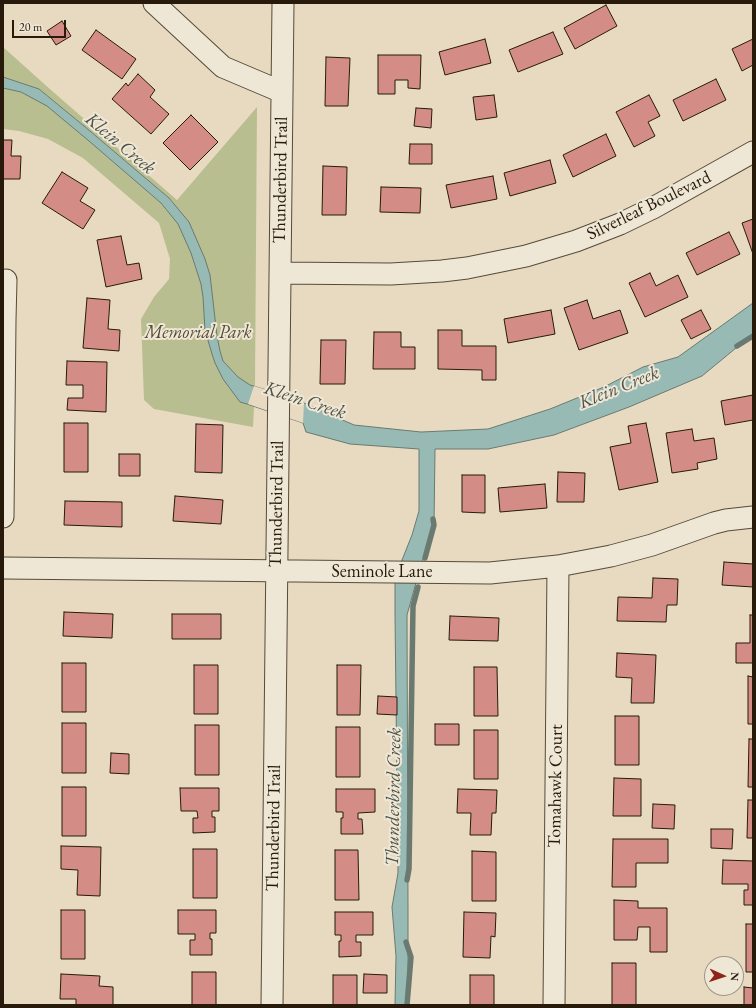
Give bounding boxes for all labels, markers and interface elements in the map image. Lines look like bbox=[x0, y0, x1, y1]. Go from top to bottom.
scale bar bbox=[14, 12, 68, 38]
text: 20 m bbox=[19, 19, 42, 35]
water label: Klein Creek bbox=[80, 108, 160, 180]
street label: Thunderbird Trail bbox=[269, 116, 293, 244]
street label: Silverleaf Boulevard bbox=[583, 167, 715, 245]
park label: Memorial Park bbox=[144, 322, 252, 344]
water label: Klein Creek bbox=[575, 362, 663, 414]
water label: Klein Creek bbox=[261, 377, 349, 425]
street label: Thunderbird Trail bbox=[265, 440, 289, 568]
street label: Seminole Lane bbox=[331, 561, 433, 583]
street label: Tomahawk Court bbox=[544, 724, 568, 848]
water label: Thunderbird Creek bbox=[381, 727, 407, 867]
street label: Thunderbird Trail bbox=[262, 764, 286, 892]
north arrow bbox=[704, 956, 744, 996]
text: N bbox=[728, 972, 742, 981]

